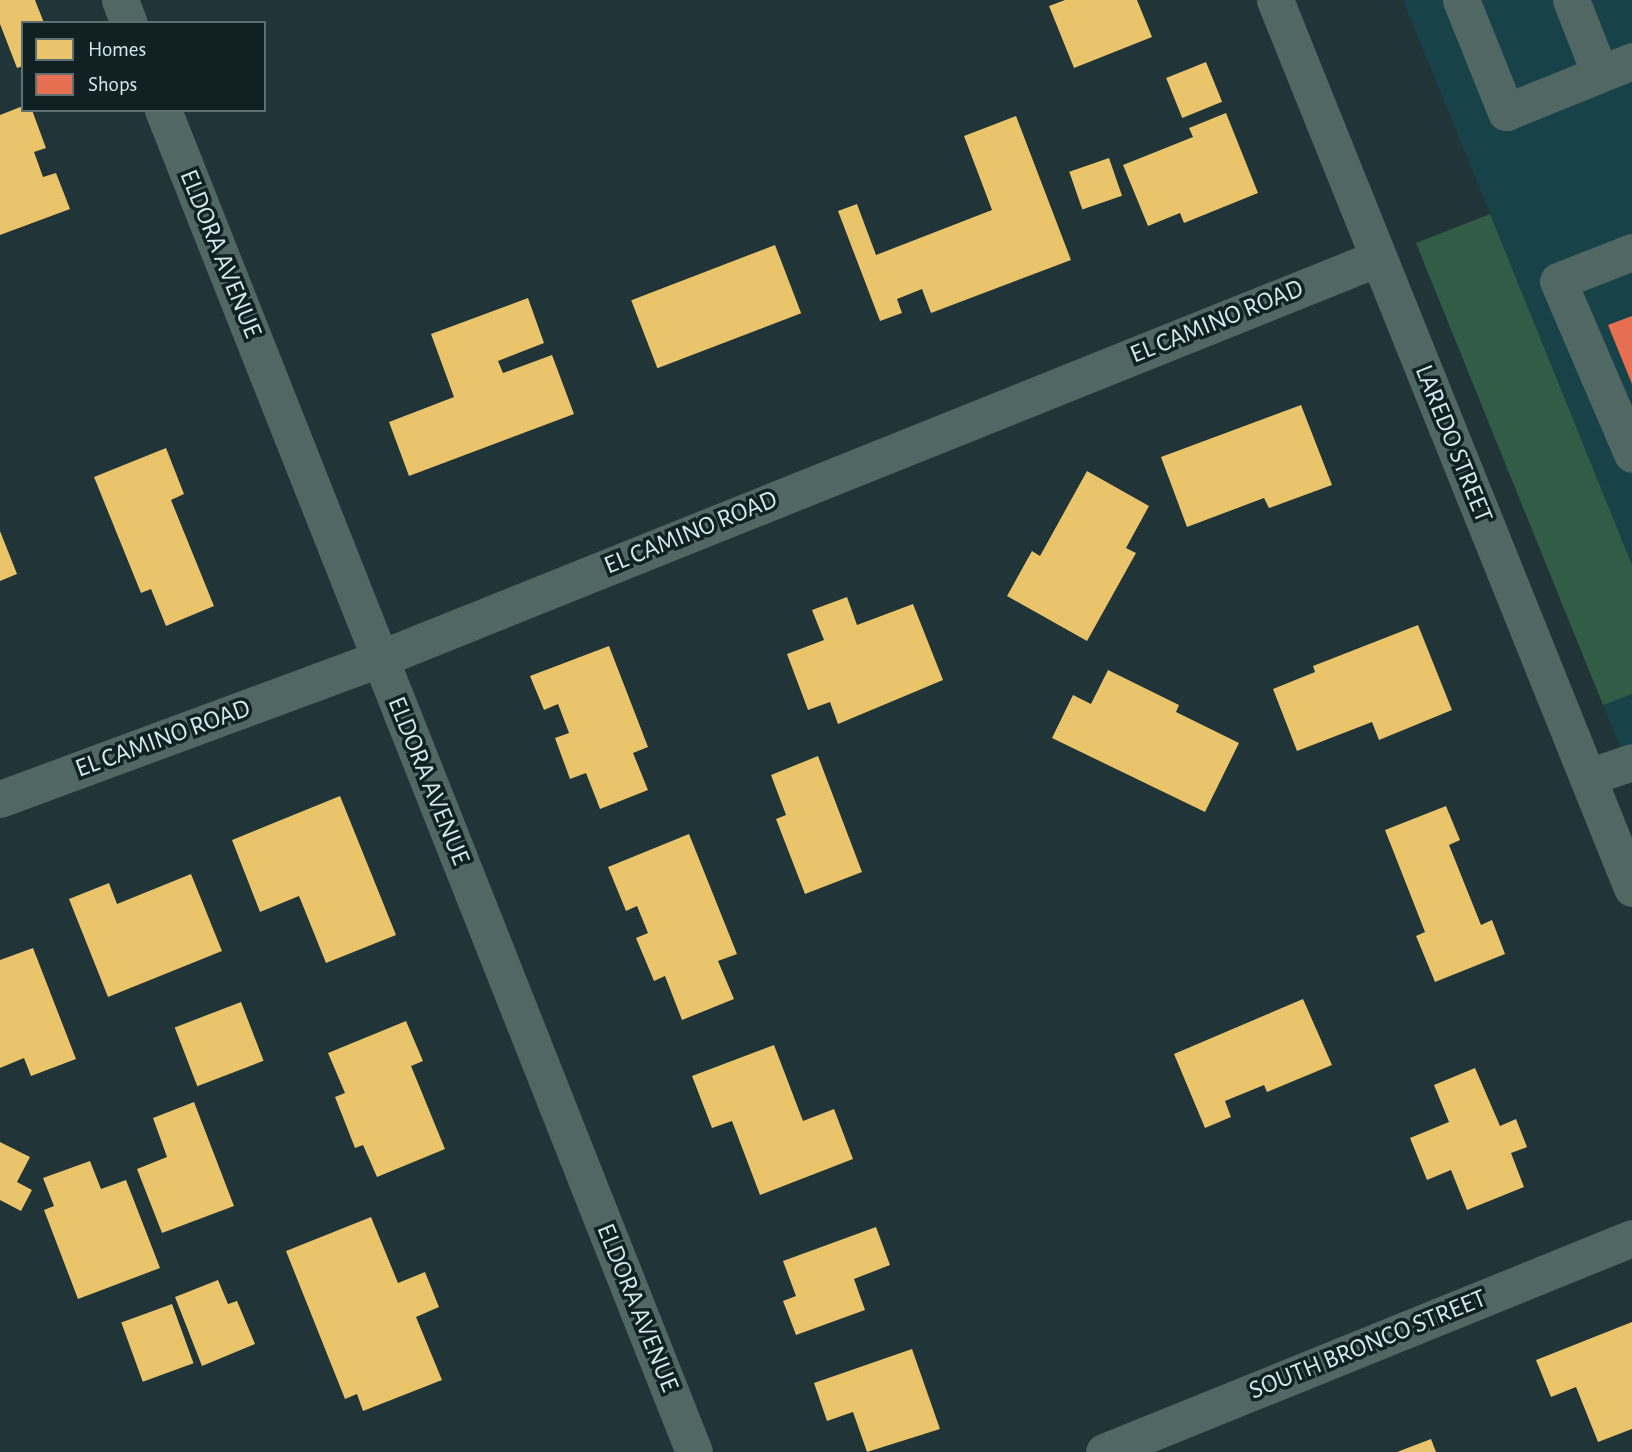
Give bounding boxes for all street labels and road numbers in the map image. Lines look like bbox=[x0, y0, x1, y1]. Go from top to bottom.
street label: ELDORA AVENUE bbox=[172, 165, 268, 343]
street label: EL CAMINO ROAD bbox=[1126, 273, 1308, 371]
street label: LAREDO STREET bbox=[1407, 361, 1499, 527]
street label: EL CAMINO ROAD bbox=[600, 484, 782, 582]
street label: ELDORA AVENUE bbox=[380, 692, 476, 870]
street label: EL CAMINO ROAD bbox=[71, 693, 255, 785]
street label: ELDORA AVENUE bbox=[589, 1219, 685, 1397]
street label: SOUTH BRONCO STREET bbox=[1245, 1283, 1491, 1407]

